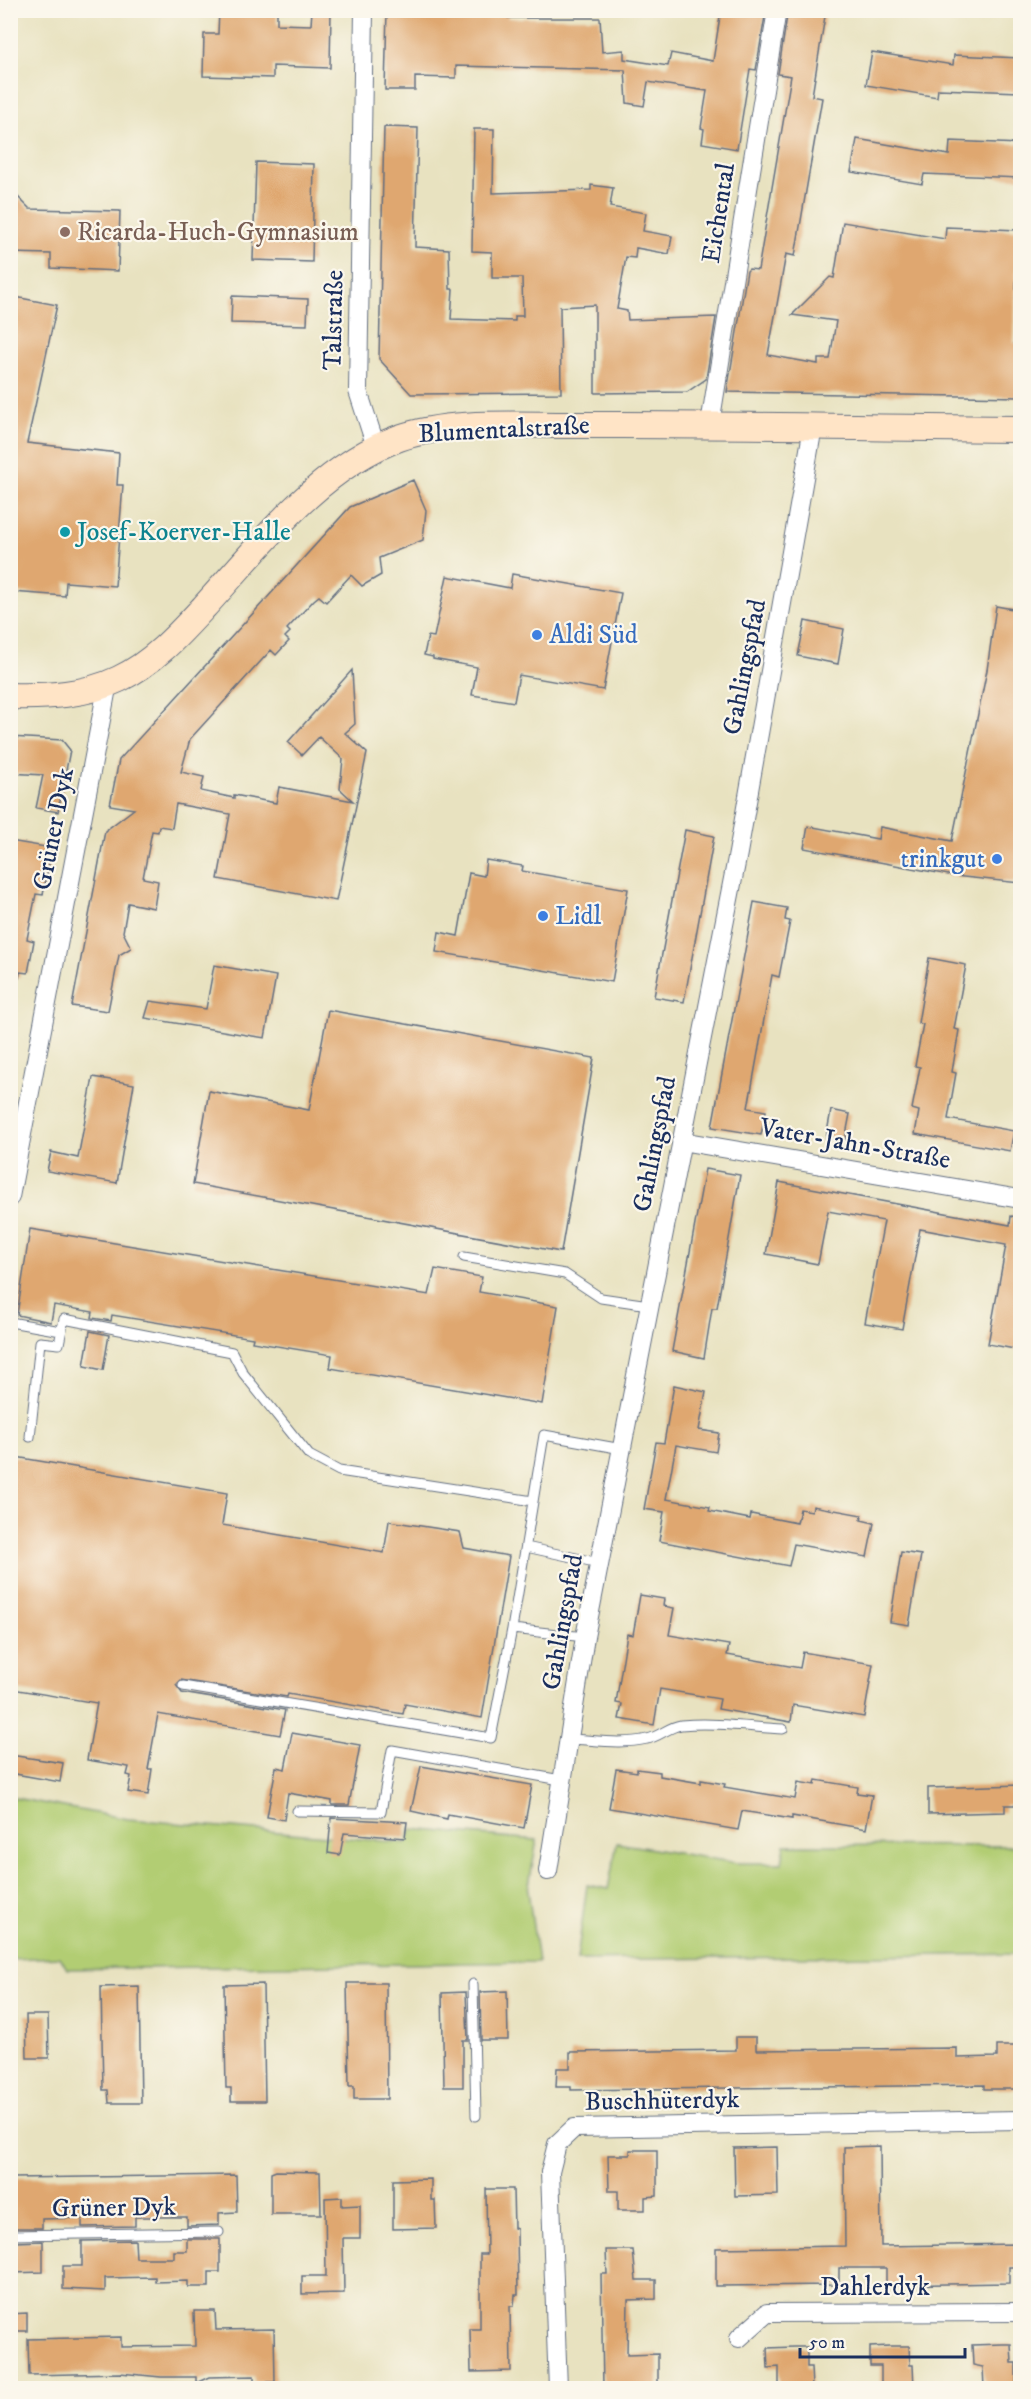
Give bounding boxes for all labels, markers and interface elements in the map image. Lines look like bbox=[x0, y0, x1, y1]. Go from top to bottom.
street label: Eichental bbox=[695, 160, 743, 266]
place label: Ricarda-Huch-Gymnasium bbox=[77, 216, 359, 249]
marker: Ricarda-Huch-Gymnasium bbox=[58, 225, 72, 239]
street label: Talstraße bbox=[317, 270, 351, 370]
street label: Blumentalstraße bbox=[417, 409, 591, 451]
place label: Josef-Koerver-Halle bbox=[75, 516, 291, 549]
marker: Josef-Koerver-Halle bbox=[58, 525, 72, 539]
street label: Gahlingspfad bbox=[716, 596, 774, 738]
place label: Aldi Süd bbox=[549, 619, 638, 652]
marker: Aldi Süd bbox=[530, 628, 544, 642]
street label: Grüner Dyk bbox=[26, 765, 82, 893]
place label: trinkgut bbox=[900, 843, 985, 876]
marker: trinkgut bbox=[990, 852, 1004, 866]
place label: Lidl bbox=[555, 900, 601, 933]
marker: Lidl bbox=[536, 909, 550, 923]
street label: Gahlingspfad bbox=[626, 1073, 684, 1215]
street label: Vater-Jahn-Straße bbox=[756, 1111, 953, 1177]
street label: Gahlingspfad bbox=[535, 1551, 591, 1693]
street label: Buschhüterdyk bbox=[584, 2083, 740, 2119]
street label: Grüner Dyk bbox=[52, 2190, 176, 2226]
street label: Dahlerdyk bbox=[820, 2271, 930, 2304]
scale bar bbox=[800, 2321, 965, 2359]
text: 50 m bbox=[809, 2332, 845, 2354]

